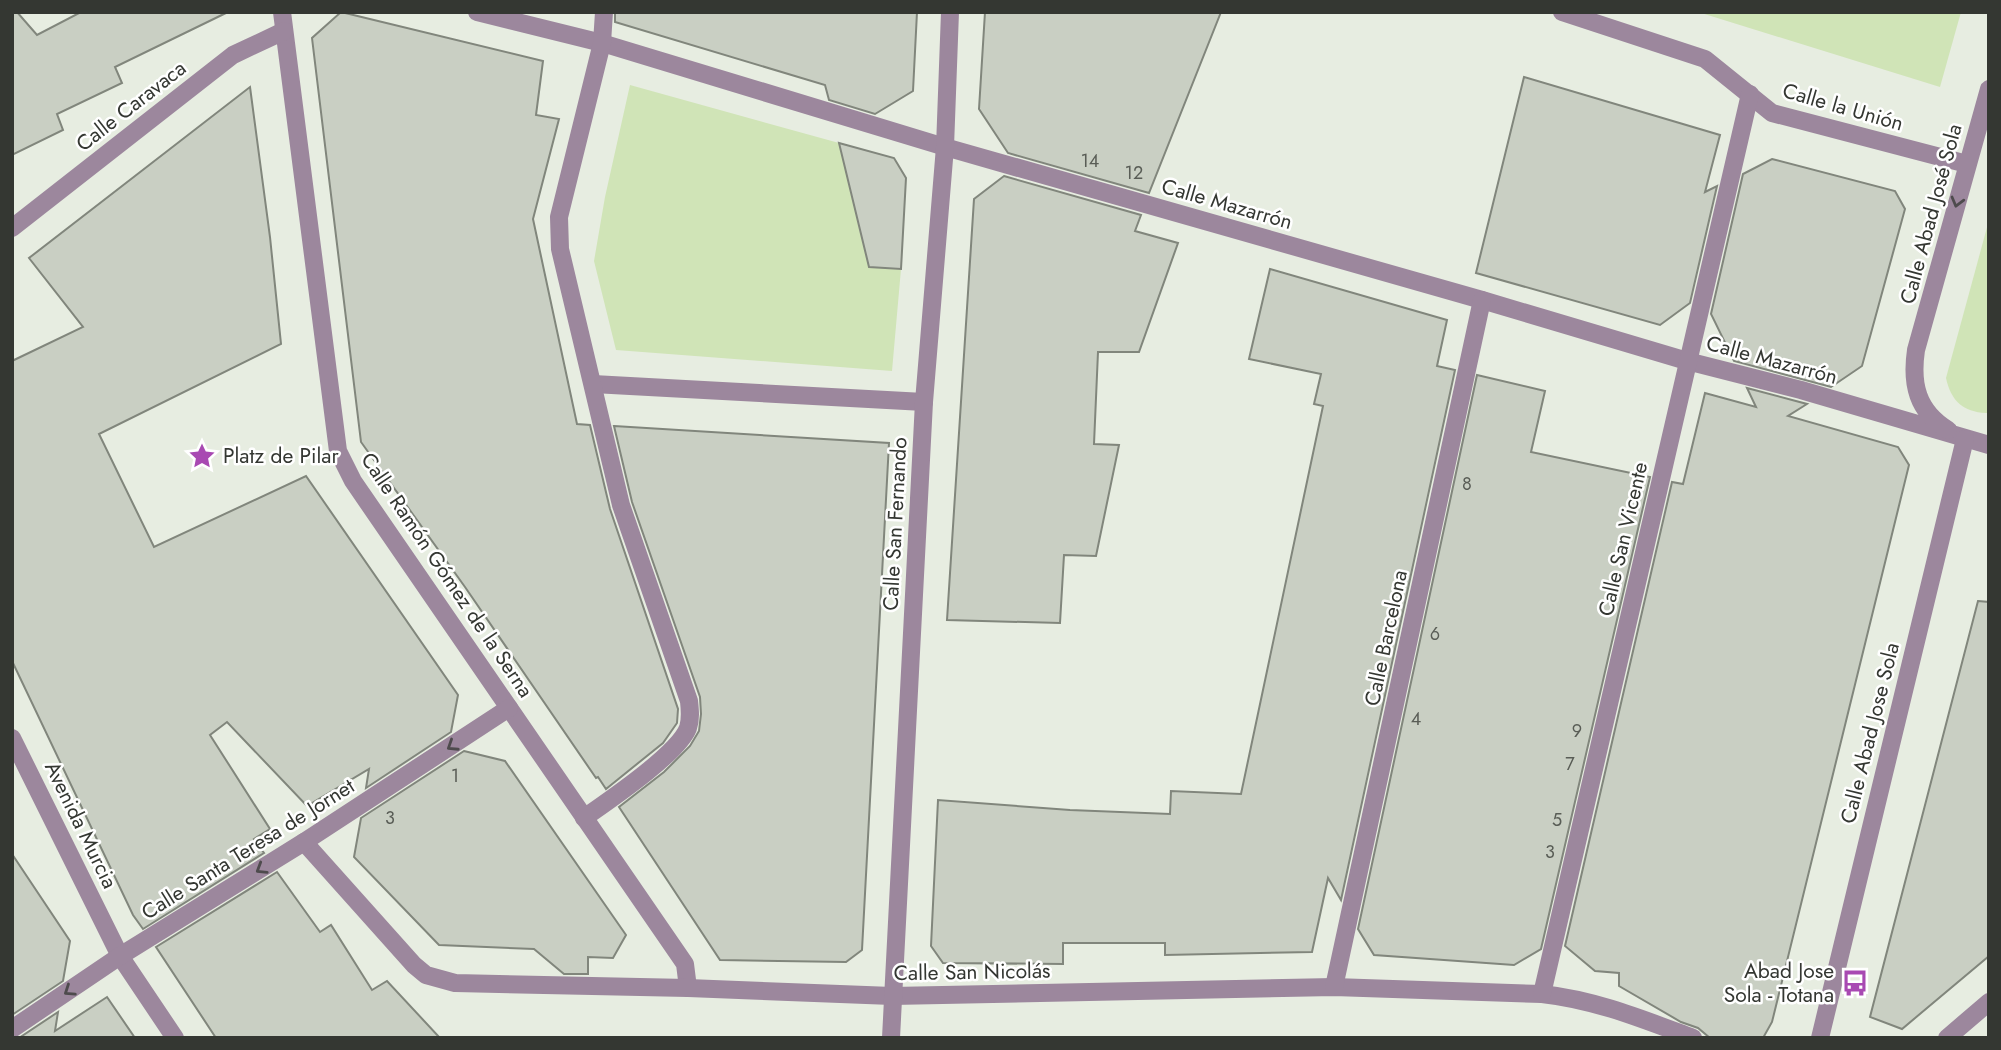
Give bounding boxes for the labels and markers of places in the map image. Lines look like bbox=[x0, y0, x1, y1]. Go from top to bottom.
place icon: Platz de Pilar bbox=[187, 441, 217, 471]
place label: Platz de Pilar bbox=[223, 441, 339, 471]
place label: Abad Jose Sola - Totana bbox=[1724, 956, 1834, 1010]
bus stop icon: Abad Jose Sola - Totana bbox=[1840, 968, 1870, 998]

